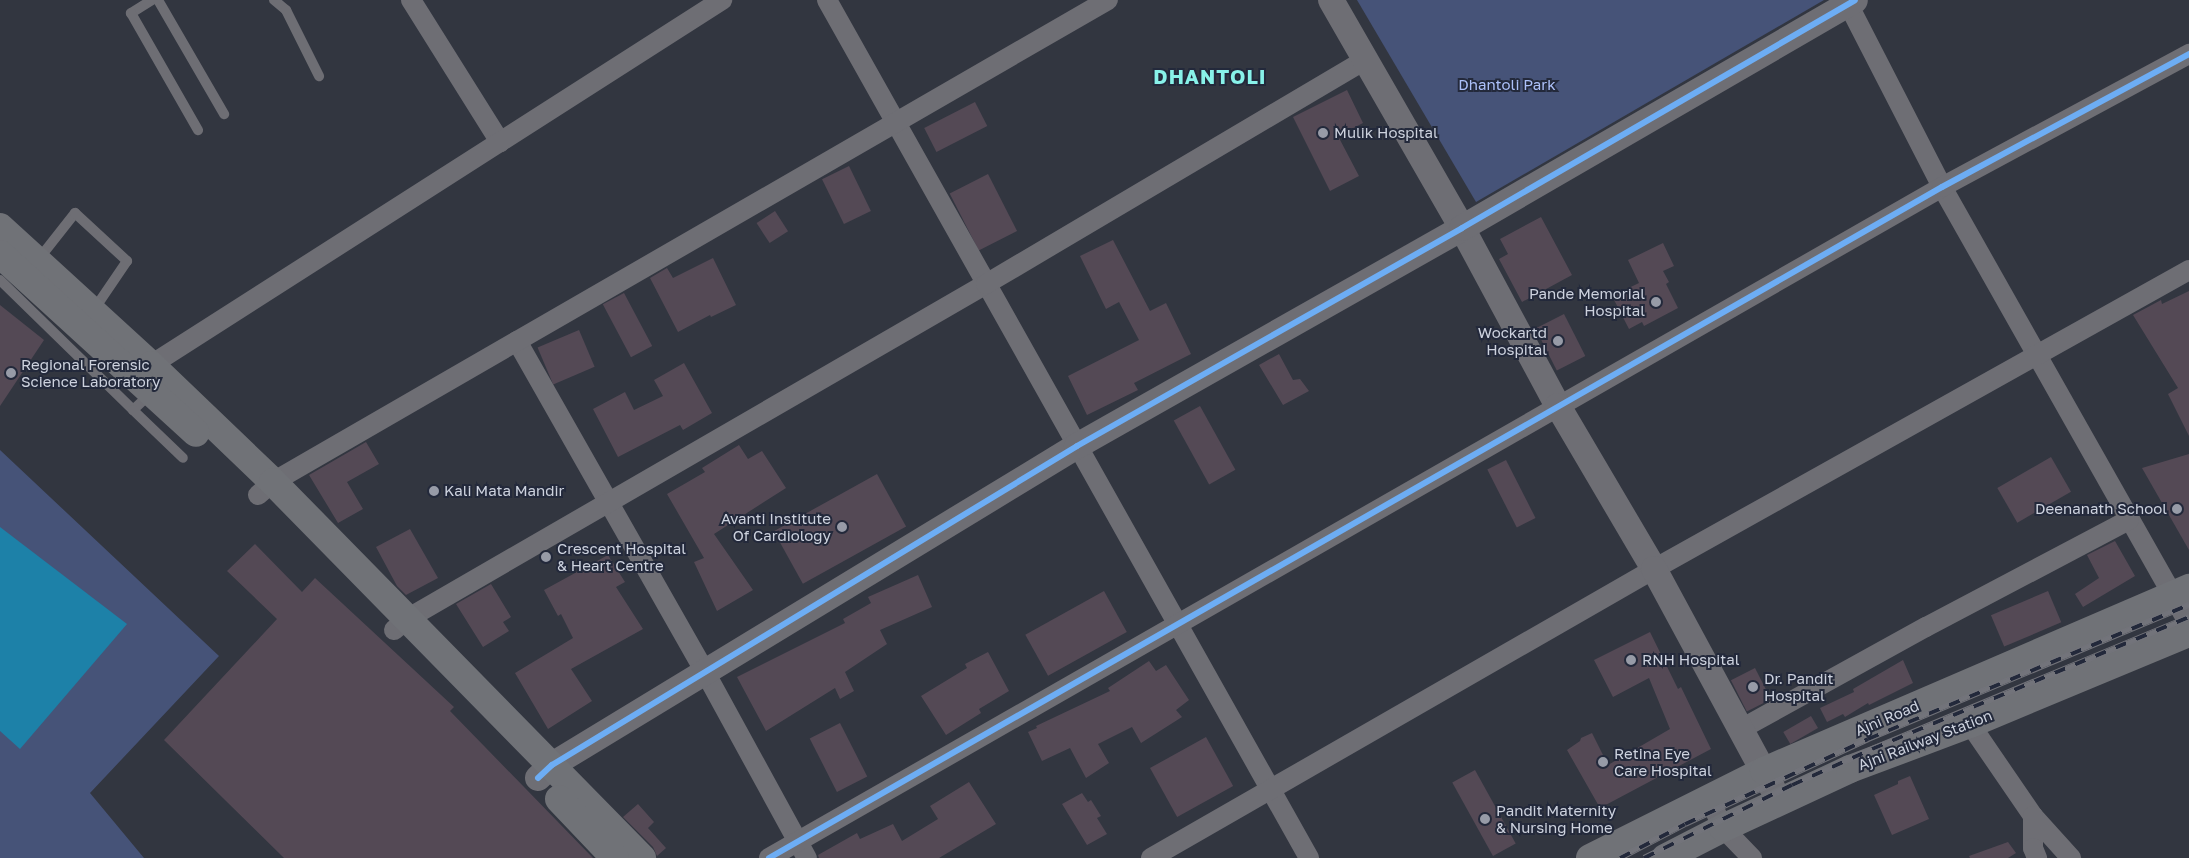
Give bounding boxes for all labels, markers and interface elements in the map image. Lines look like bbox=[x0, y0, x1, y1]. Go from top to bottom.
district label: DHANTOLI bbox=[1152, 64, 1268, 88]
park label: Dhantoli Park bbox=[1458, 76, 1556, 94]
place label: Mulik Hospital bbox=[1334, 124, 1438, 142]
marker: Mulik Hospital bbox=[1316, 126, 1330, 140]
place label: Pande Memorial Hospital bbox=[1529, 284, 1645, 319]
marker: Pande Memorial Hospital bbox=[1649, 295, 1663, 309]
place label: Wockartd Hospital bbox=[1478, 323, 1547, 358]
marker: Wockartd Hospital bbox=[1551, 334, 1565, 348]
place label: Regional Forensic Science Laboratory bbox=[21, 355, 160, 390]
marker: Regional Forensic Science Laboratory bbox=[5, 367, 17, 379]
place label: Kali Mata Mandir bbox=[444, 482, 564, 500]
marker: Kali Mata Mandir bbox=[428, 485, 440, 497]
place label: Deenanath School bbox=[2035, 500, 2167, 518]
marker: Deenanath School bbox=[2171, 503, 2183, 515]
place label: Avanti Institute Of Cardiology bbox=[721, 509, 831, 544]
marker: Avanti Institute Of Cardiology bbox=[835, 520, 849, 534]
place label: Crescent Hospital & Heart Centre bbox=[557, 539, 686, 574]
marker: Crescent Hospital & Heart Centre bbox=[539, 550, 553, 564]
place label: RNH Hospital bbox=[1642, 651, 1740, 669]
marker: RNH Hospital bbox=[1624, 653, 1638, 667]
place label: Dr. Pandit Hospital bbox=[1764, 669, 1833, 704]
marker: Dr. Pandit Hospital bbox=[1746, 680, 1760, 694]
street label: Ajni Road bbox=[1852, 696, 1922, 740]
street label: Ajni Railway Station bbox=[1855, 706, 1995, 774]
place label: Retina Eye Care Hospital bbox=[1614, 744, 1712, 779]
marker: Retina Eye Care Hospital bbox=[1596, 755, 1610, 769]
place label: Pandit Maternity & Nursing Home bbox=[1496, 801, 1616, 836]
marker: Pandit Maternity & Nursing Home bbox=[1478, 812, 1492, 826]

